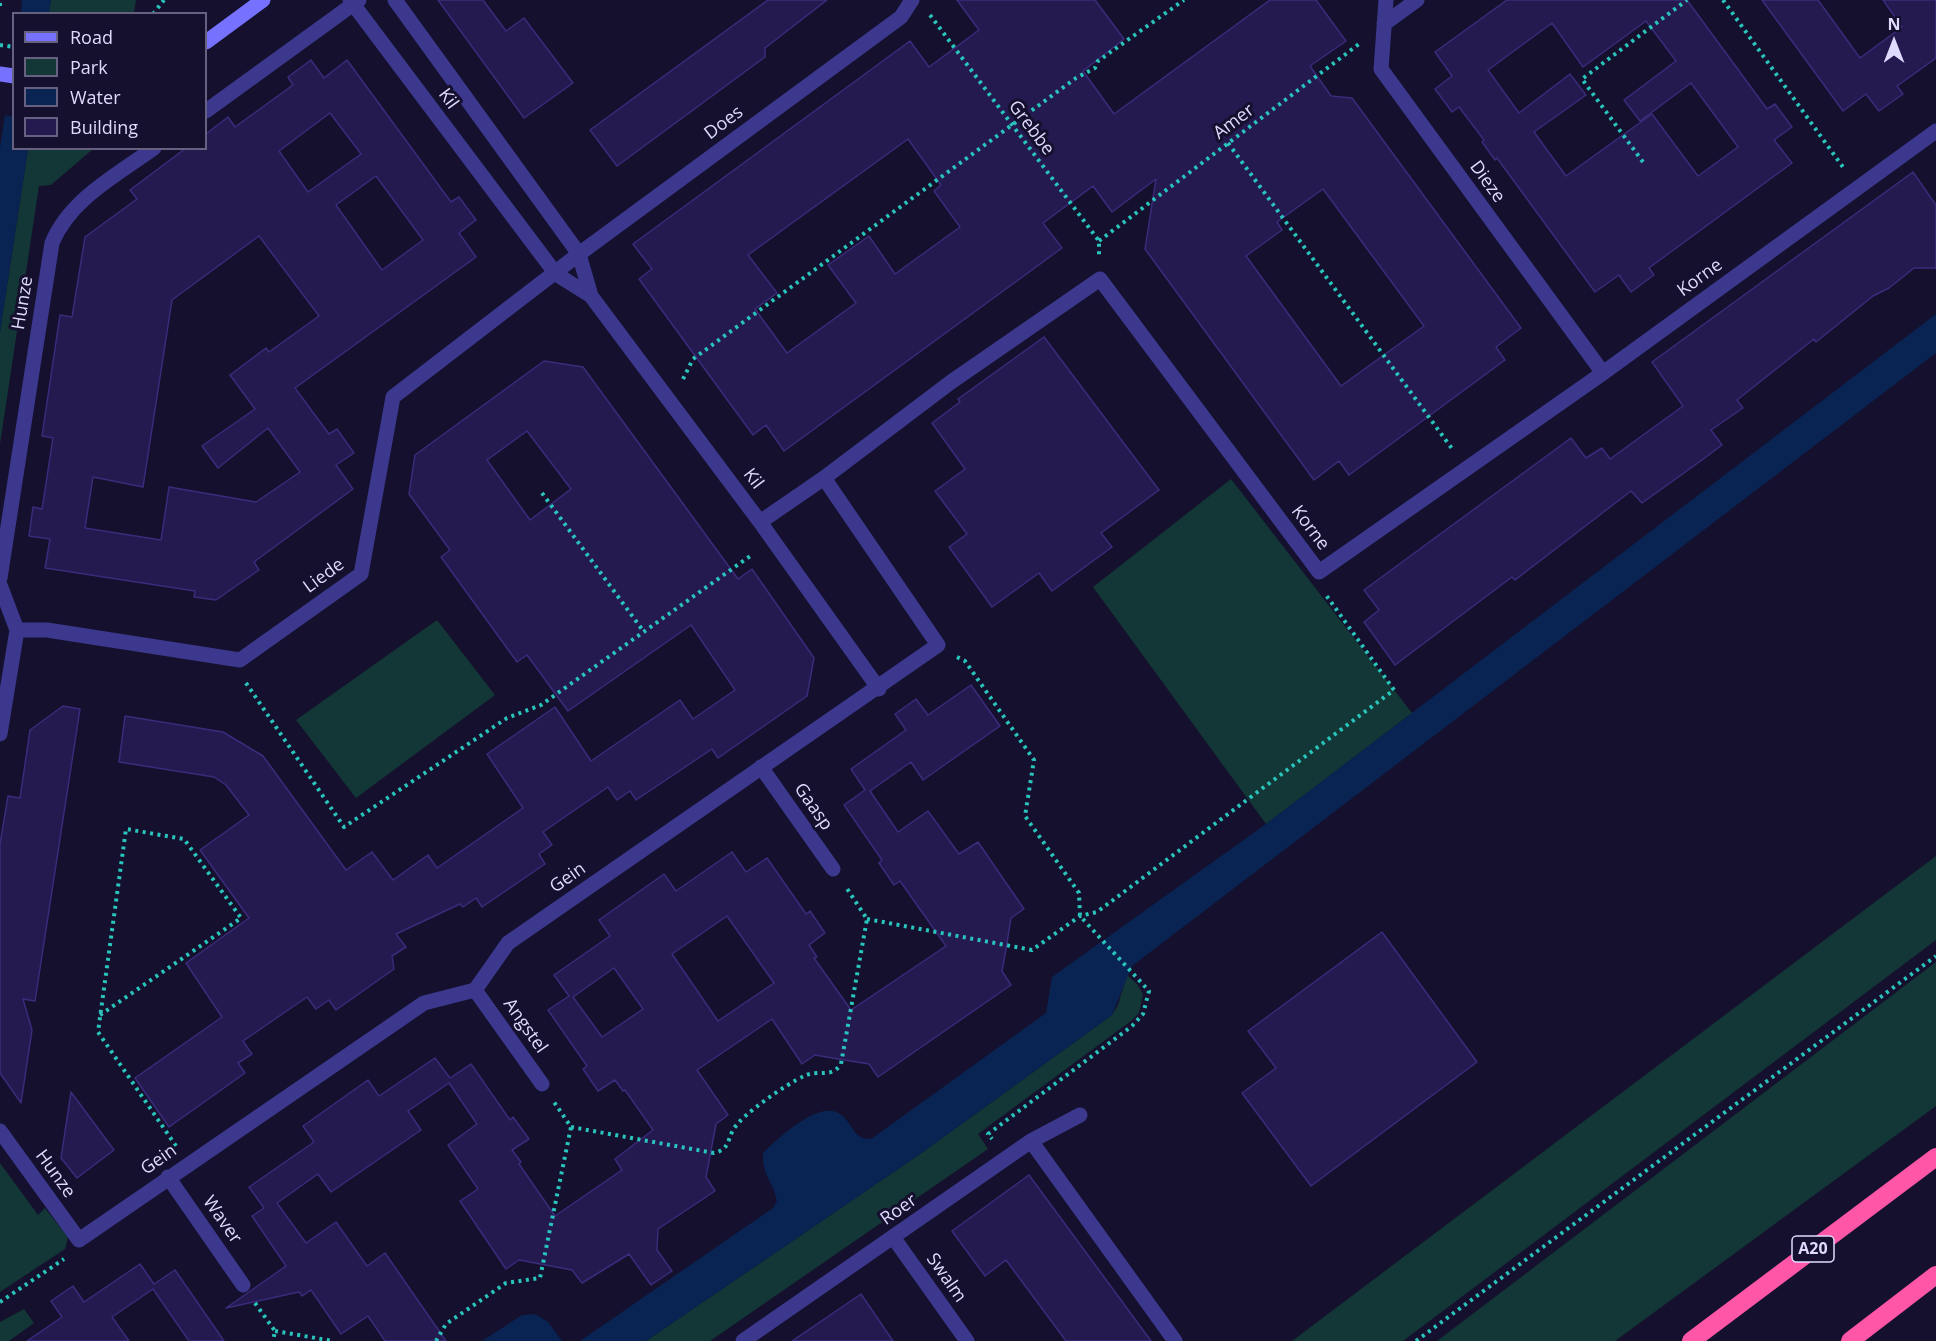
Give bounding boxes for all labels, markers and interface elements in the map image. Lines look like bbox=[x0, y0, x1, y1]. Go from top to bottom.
legend bbox=[12, 12, 207, 150]
north arrow bbox=[1864, 12, 1924, 72]
text: N bbox=[1887, 13, 1901, 35]
text: Road bbox=[70, 25, 113, 49]
text: Park bbox=[70, 55, 108, 79]
text: Water bbox=[70, 85, 121, 109]
street label: Kil bbox=[433, 85, 463, 113]
street label: Grebbe bbox=[1004, 96, 1058, 160]
street label: Amer bbox=[1209, 100, 1259, 144]
street label: Does bbox=[700, 102, 748, 144]
text: Building bbox=[70, 115, 138, 139]
street label: Dieze bbox=[1465, 157, 1509, 207]
street label: Korne bbox=[1673, 254, 1727, 302]
street label: Hunze bbox=[8, 275, 38, 331]
street label: Kil bbox=[738, 464, 768, 494]
street label: Korne bbox=[1286, 501, 1334, 555]
street label: Liede bbox=[299, 554, 349, 598]
street label: Gaasp bbox=[789, 779, 837, 835]
street label: Gein bbox=[546, 858, 590, 898]
street label: Angstel bbox=[498, 994, 552, 1058]
street label: Gein bbox=[137, 1140, 181, 1180]
street label: Hunze bbox=[30, 1146, 80, 1202]
street label: Roer bbox=[877, 1190, 921, 1230]
street label: Waver bbox=[198, 1192, 246, 1248]
road number: A20 bbox=[1792, 1236, 1834, 1262]
street label: Swalm bbox=[921, 1249, 971, 1307]

